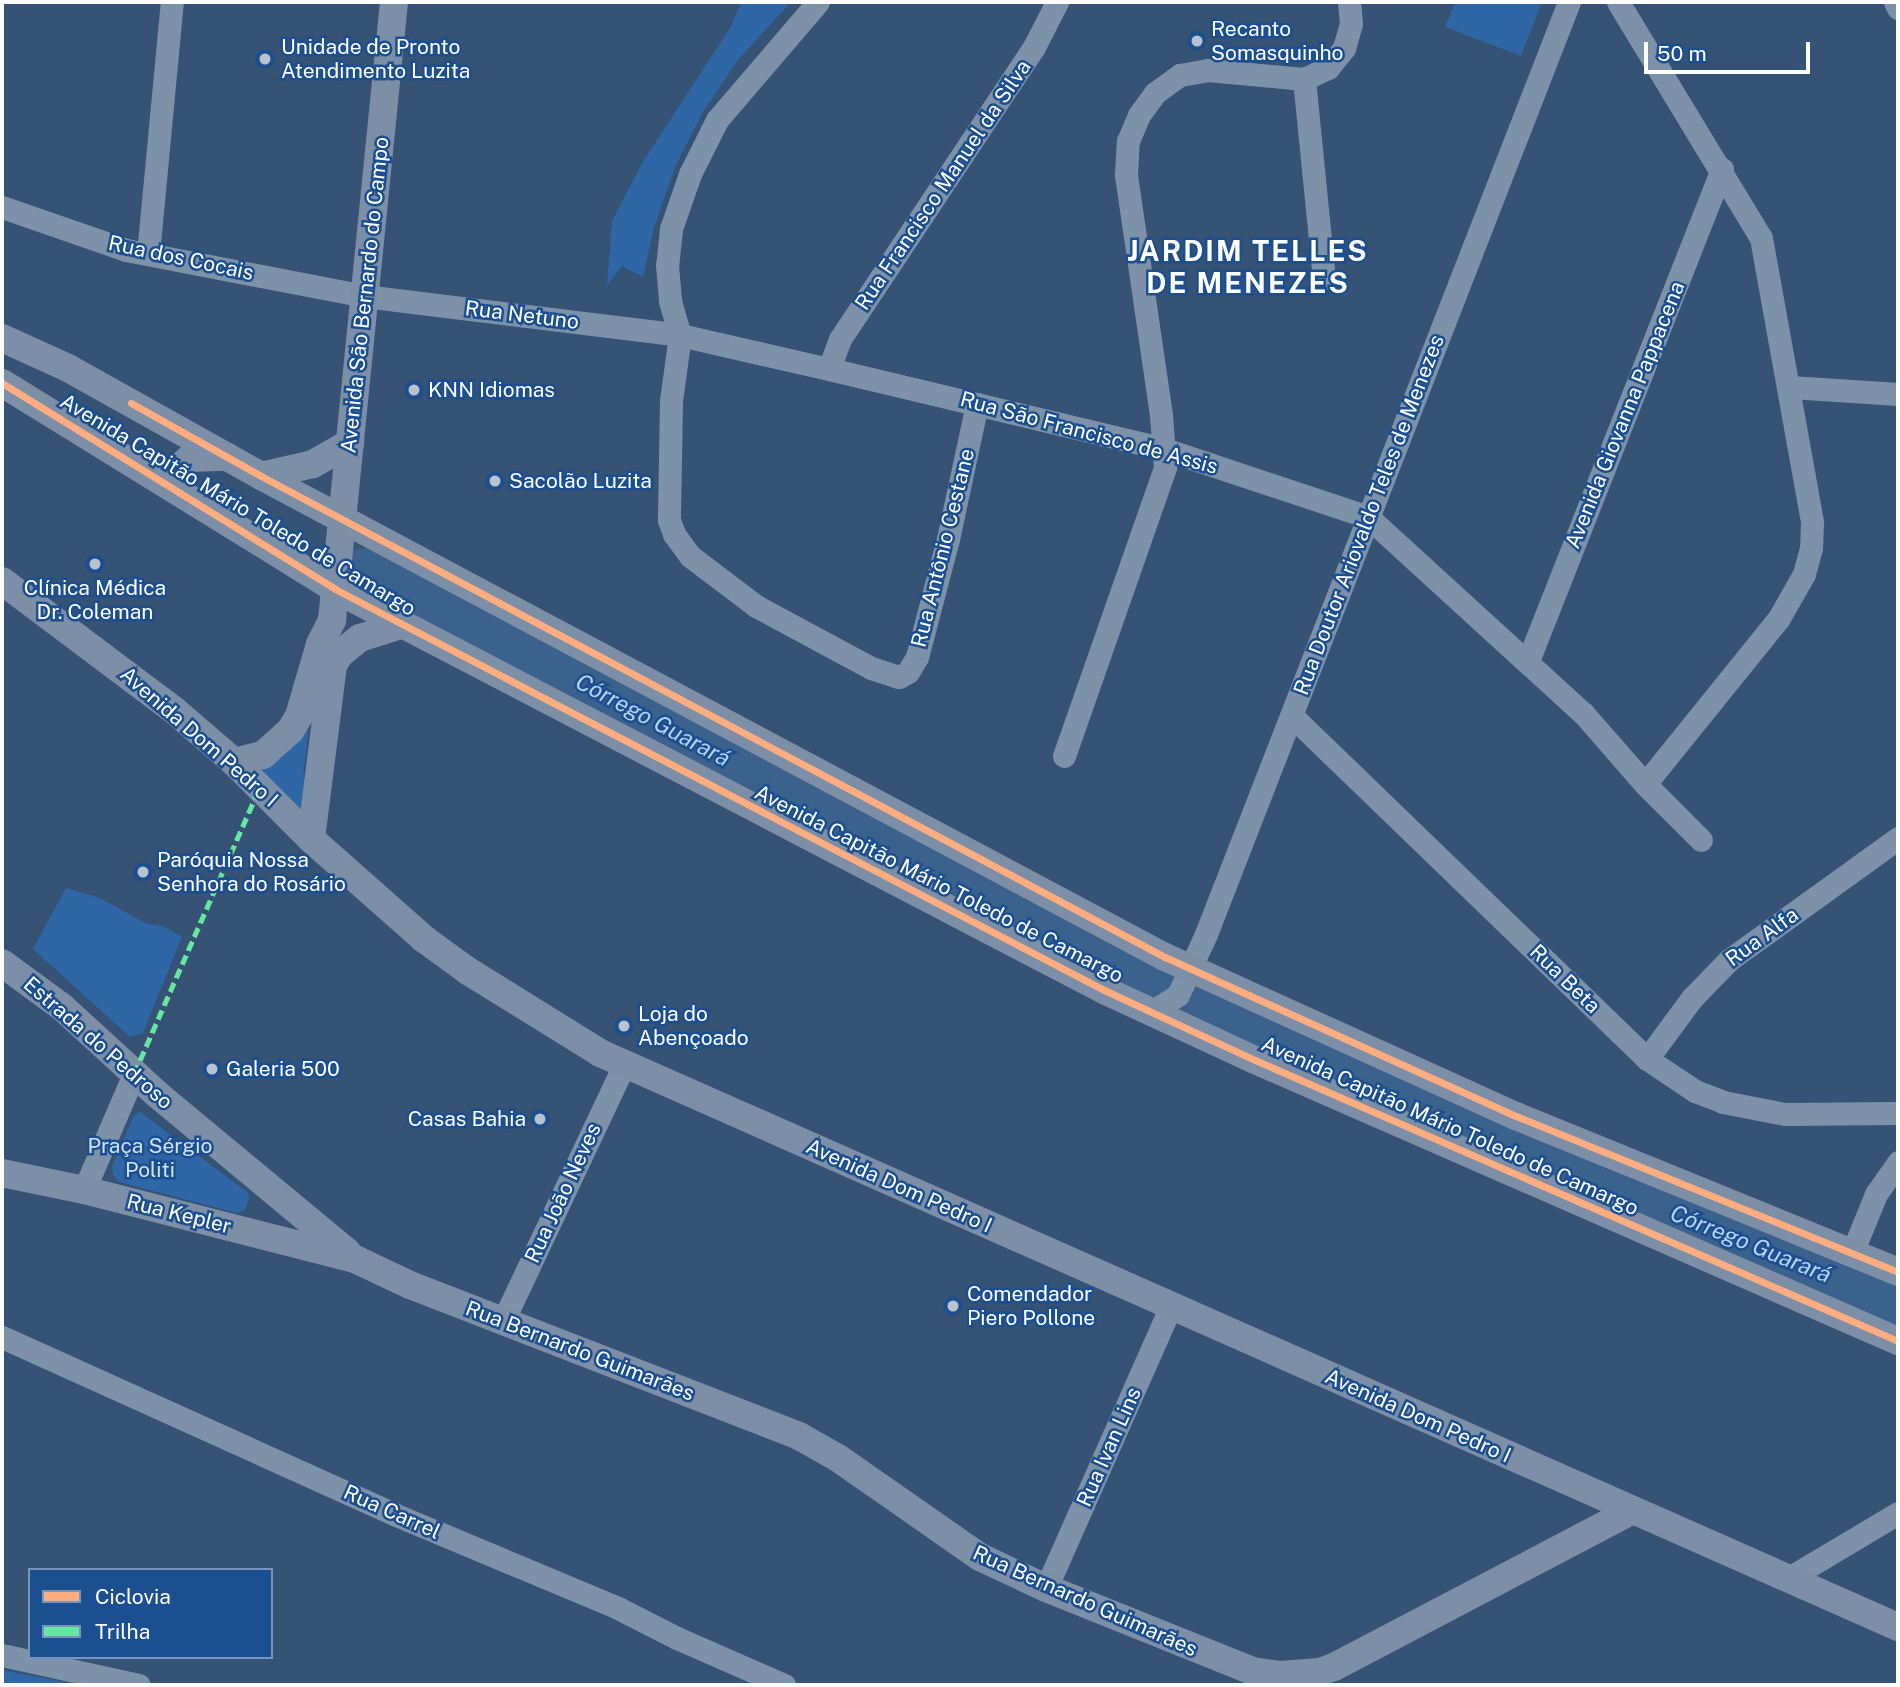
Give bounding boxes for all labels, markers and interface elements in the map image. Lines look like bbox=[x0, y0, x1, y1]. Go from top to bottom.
place label: Recanto Somasquinho bbox=[1211, 16, 1343, 66]
scale bar bbox=[1648, 28, 1814, 72]
marker: Recanto Somasquinho bbox=[1189, 33, 1205, 49]
place label: Unidade de Pronto Atendimento Luzita bbox=[281, 34, 471, 84]
text: 50 m bbox=[1657, 41, 1707, 66]
marker: Unidade de Pronto Atendimento Luzita bbox=[255, 49, 275, 69]
street label: Rua Francisco Manuel da Silva bbox=[850, 55, 1036, 315]
street label: Avenida São Bernardo do Campo bbox=[336, 135, 394, 455]
street label: Rua dos Cocais bbox=[106, 230, 256, 286]
district label: JARDIM TELLES DE MENEZES bbox=[1129, 234, 1367, 300]
street label: Avenida Giovanna Pappacena bbox=[1560, 278, 1690, 552]
street label: Rua Netuno bbox=[464, 296, 580, 334]
street label: Rua Doutor Ariovaldo Teles de Menezes bbox=[1288, 331, 1450, 699]
place label: KNN Idiomas bbox=[428, 377, 555, 403]
marker: KNN Idiomas bbox=[406, 382, 422, 398]
street label: Rua São Francisco de Assis bbox=[957, 386, 1221, 480]
street label: Avenida Capitão Mário Toledo de Camargo bbox=[55, 388, 421, 622]
street label: Rua Antônio Cestane bbox=[906, 446, 980, 650]
place label: Sacolão Luzita bbox=[509, 468, 652, 494]
marker: Sacolão Luzita bbox=[487, 473, 503, 489]
marker: Clínica Médica Dr. Coleman bbox=[87, 556, 103, 572]
place label: Clínica Médica Dr. Coleman bbox=[24, 575, 166, 625]
street label: Avenida Dom Pedro I bbox=[115, 662, 283, 812]
water label: Córrego Guarará bbox=[571, 668, 735, 772]
street label: Avenida Capitão Mário Toledo de Camargo bbox=[750, 779, 1128, 989]
place label: Paróquia Nossa Senhora do Rosário bbox=[157, 847, 346, 897]
marker: Paróquia Nossa Senhora do Rosário bbox=[135, 864, 151, 880]
street label: Rua Alfa bbox=[1721, 902, 1803, 972]
street label: Rua Beta bbox=[1525, 939, 1605, 1019]
street label: Estrada do Pedroso bbox=[18, 971, 178, 1115]
place label: Loja do Abençoado bbox=[638, 1001, 749, 1051]
marker: Loja do Abençoado bbox=[616, 1018, 632, 1034]
street label: Avenida Capitão Mário Toledo de Camargo bbox=[1257, 1031, 1643, 1221]
place label: Galeria 500 bbox=[226, 1056, 340, 1082]
marker: Galeria 500 bbox=[204, 1061, 220, 1077]
place label: Casas Bahia bbox=[408, 1106, 526, 1132]
marker: Casas Bahia bbox=[532, 1111, 548, 1127]
street label: Rua João Neves bbox=[520, 1119, 606, 1267]
park label: Praça Sérgio Politi bbox=[88, 1133, 212, 1183]
street label: Avenida Dom Pedro I bbox=[802, 1134, 996, 1238]
street label: Rua Kepler bbox=[124, 1189, 234, 1239]
water label: Córrego Guarará bbox=[1666, 1199, 1836, 1289]
place label: Comendador Piero Pollone bbox=[967, 1281, 1095, 1331]
street label: Rua Bernardo Guimarães bbox=[462, 1296, 698, 1406]
marker: Comendador Piero Pollone bbox=[945, 1298, 961, 1314]
street label: Avenida Dom Pedro I bbox=[1321, 1364, 1515, 1468]
street label: Rua Ivan Lins bbox=[1071, 1383, 1147, 1511]
street label: Rua Carrel bbox=[340, 1479, 444, 1545]
street label: Rua Bernardo Guimarães bbox=[969, 1540, 1201, 1662]
legend bbox=[28, 1568, 273, 1659]
text: Ciclovia bbox=[95, 1584, 171, 1609]
text: Trilha bbox=[95, 1619, 150, 1644]

